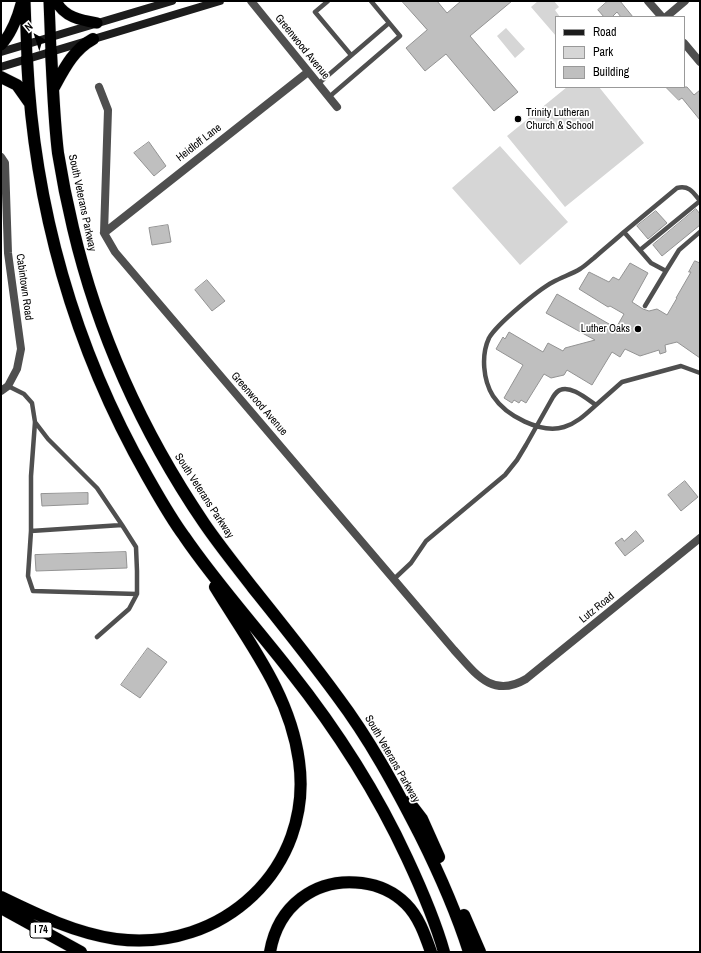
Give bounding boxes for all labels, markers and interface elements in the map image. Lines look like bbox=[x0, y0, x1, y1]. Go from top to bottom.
street label: Greenwood Avenue bbox=[272, 12, 332, 82]
north arrow bbox=[16, 16, 56, 56]
legend bbox=[555, 16, 685, 88]
text: N bbox=[22, 19, 35, 34]
text: Road bbox=[593, 24, 617, 40]
text: Park bbox=[593, 44, 613, 60]
text: Building bbox=[593, 64, 629, 80]
place label: Trinity Lutheran Church & School bbox=[526, 106, 594, 132]
marker: Trinity Lutheran Church & School bbox=[513, 114, 523, 124]
street label: Heidloff Lane bbox=[174, 121, 224, 165]
street label: South Veterans Parkway bbox=[65, 153, 99, 253]
street label: Cabintown Road bbox=[13, 253, 35, 321]
place label: Luther Oaks bbox=[581, 322, 630, 336]
marker: Luther Oaks bbox=[633, 324, 643, 334]
street label: Greenwood Avenue bbox=[228, 370, 290, 438]
street label: South Veterans Parkway bbox=[172, 451, 236, 541]
street label: Lutz Road bbox=[577, 590, 617, 626]
street label: South Veterans Parkway bbox=[362, 713, 422, 805]
road number: I 74 bbox=[30, 922, 52, 938]

